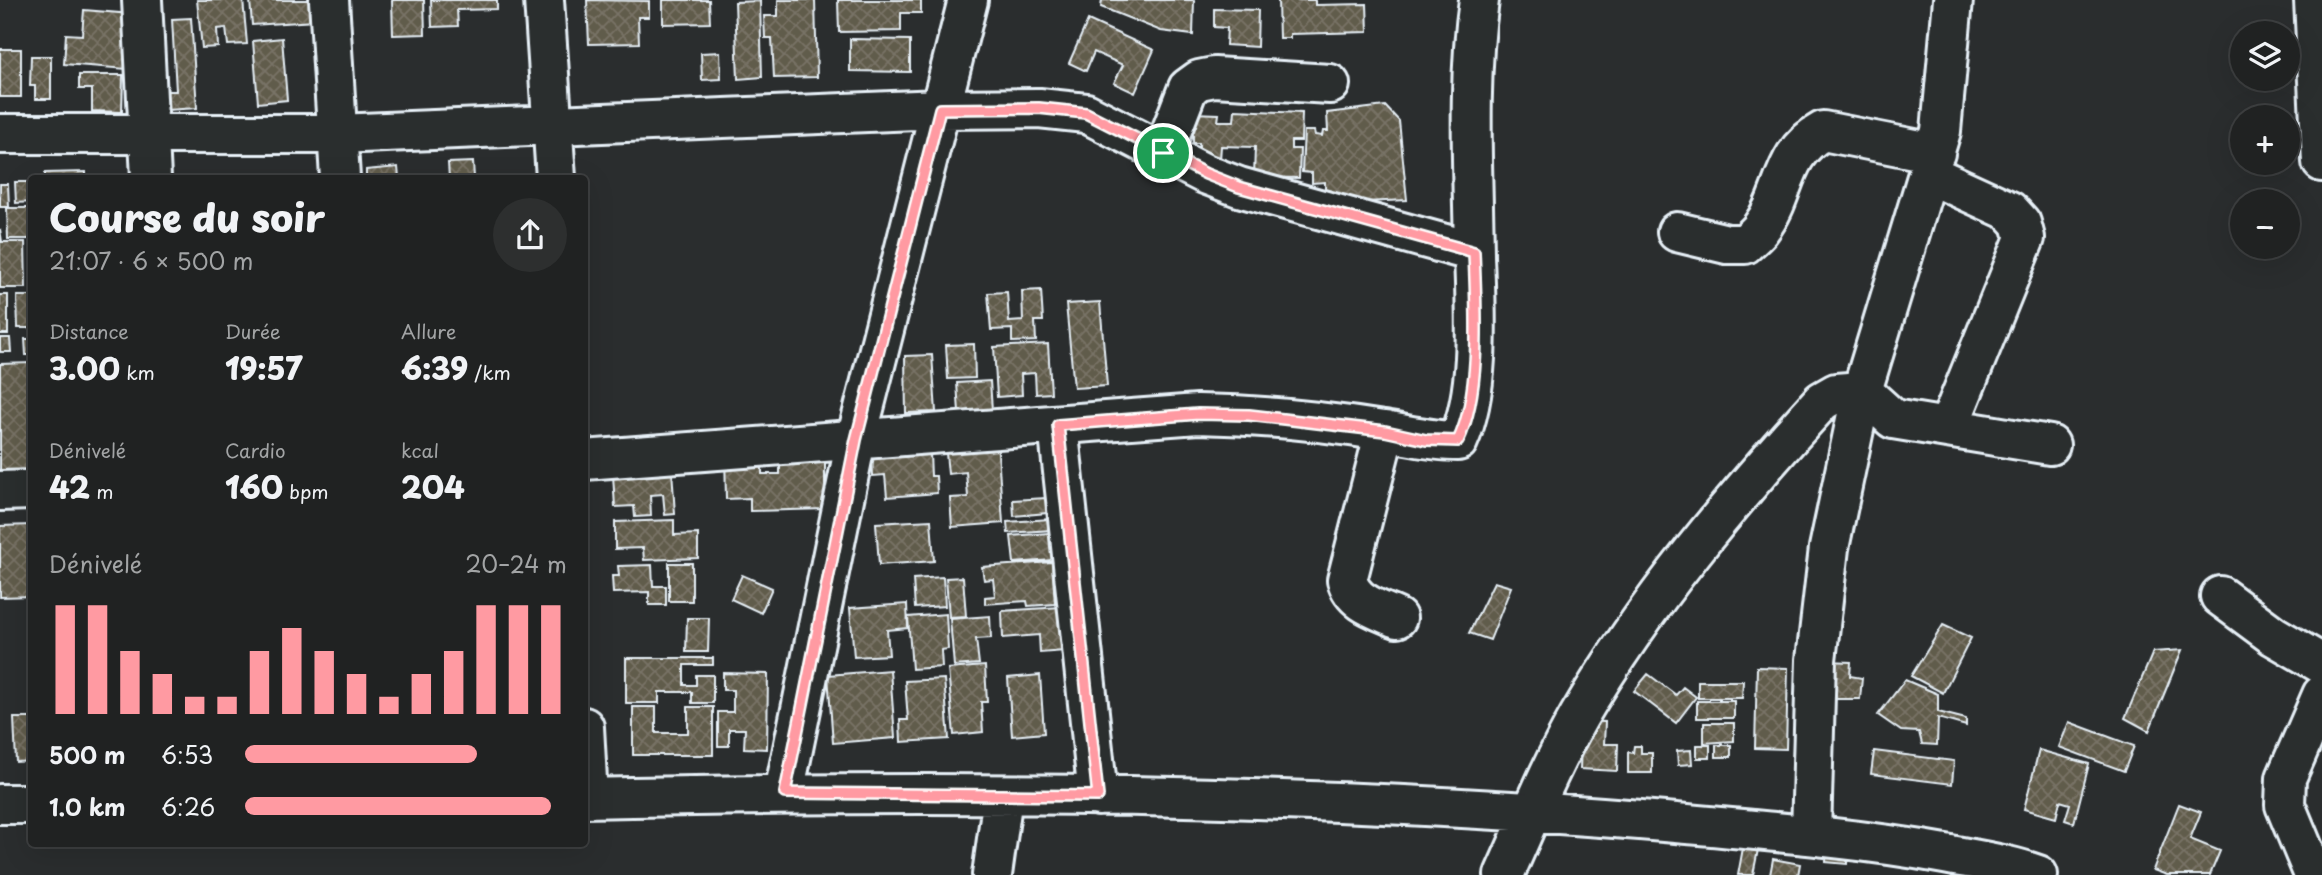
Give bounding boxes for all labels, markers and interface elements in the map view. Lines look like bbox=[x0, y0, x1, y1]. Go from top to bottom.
map controls bbox=[2230, 21, 2300, 259]
button: layers bbox=[2230, 21, 2300, 91]
button: + bbox=[2230, 105, 2300, 175]
pin bbox=[1133, 123, 1193, 183]
icon: arrive bbox=[1144, 134, 1182, 172]
text: Course du soir bbox=[49, 188, 325, 245]
button: − bbox=[2230, 189, 2300, 259]
button: share bbox=[493, 198, 567, 272]
text: 21:07 · 6 × 500 m bbox=[49, 243, 253, 278]
text: Distance bbox=[49, 317, 129, 345]
text: Durée bbox=[225, 317, 281, 345]
text: Allure bbox=[401, 317, 456, 345]
text: 3.00 bbox=[49, 345, 120, 390]
text: 19:57 bbox=[225, 345, 302, 390]
text: 6:39 bbox=[401, 345, 468, 390]
text: km bbox=[120, 358, 155, 386]
text: /km bbox=[468, 358, 511, 386]
text: Dénivelé bbox=[49, 436, 126, 464]
text: Cardio bbox=[225, 436, 286, 464]
text: kcal bbox=[401, 436, 439, 464]
text: 42 bbox=[49, 464, 90, 509]
text: 160 bbox=[225, 464, 283, 509]
text: 204 bbox=[401, 464, 465, 509]
text: m bbox=[90, 477, 113, 505]
text: bpm bbox=[283, 477, 329, 505]
text: Dénivelé bbox=[49, 546, 142, 581]
text: 20–24 m bbox=[465, 546, 567, 581]
text: 500 m bbox=[49, 737, 126, 772]
text: 6:53 bbox=[161, 737, 213, 772]
text: 1.0 km bbox=[49, 789, 126, 824]
text: 6:26 bbox=[161, 789, 215, 824]

